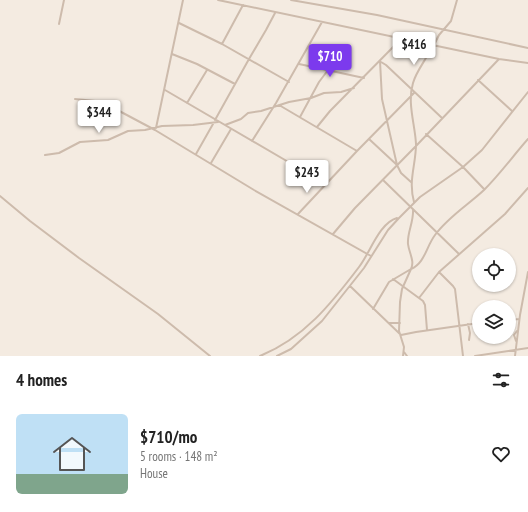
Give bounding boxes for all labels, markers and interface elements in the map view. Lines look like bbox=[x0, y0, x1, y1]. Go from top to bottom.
pin: $416 bbox=[390, 32, 438, 66]
text: $416 bbox=[402, 36, 426, 53]
pin: $710 bbox=[306, 44, 354, 78]
text: $710 bbox=[318, 48, 342, 65]
pin: $344 bbox=[75, 100, 123, 134]
text: $344 bbox=[87, 104, 111, 121]
pin: $243 bbox=[283, 160, 331, 194]
text: $243 bbox=[295, 164, 319, 181]
map controls bbox=[472, 248, 516, 344]
button: locate bbox=[472, 248, 516, 292]
button: layers bbox=[472, 300, 516, 344]
text: 4 homes bbox=[16, 369, 67, 391]
icon: filters bbox=[490, 369, 512, 391]
text: $710/mo bbox=[140, 426, 197, 448]
icon: home bbox=[48, 430, 96, 478]
icon: heart bbox=[490, 443, 512, 465]
text: 5 rooms · 148 m² bbox=[140, 448, 218, 465]
text: House bbox=[140, 465, 168, 482]

